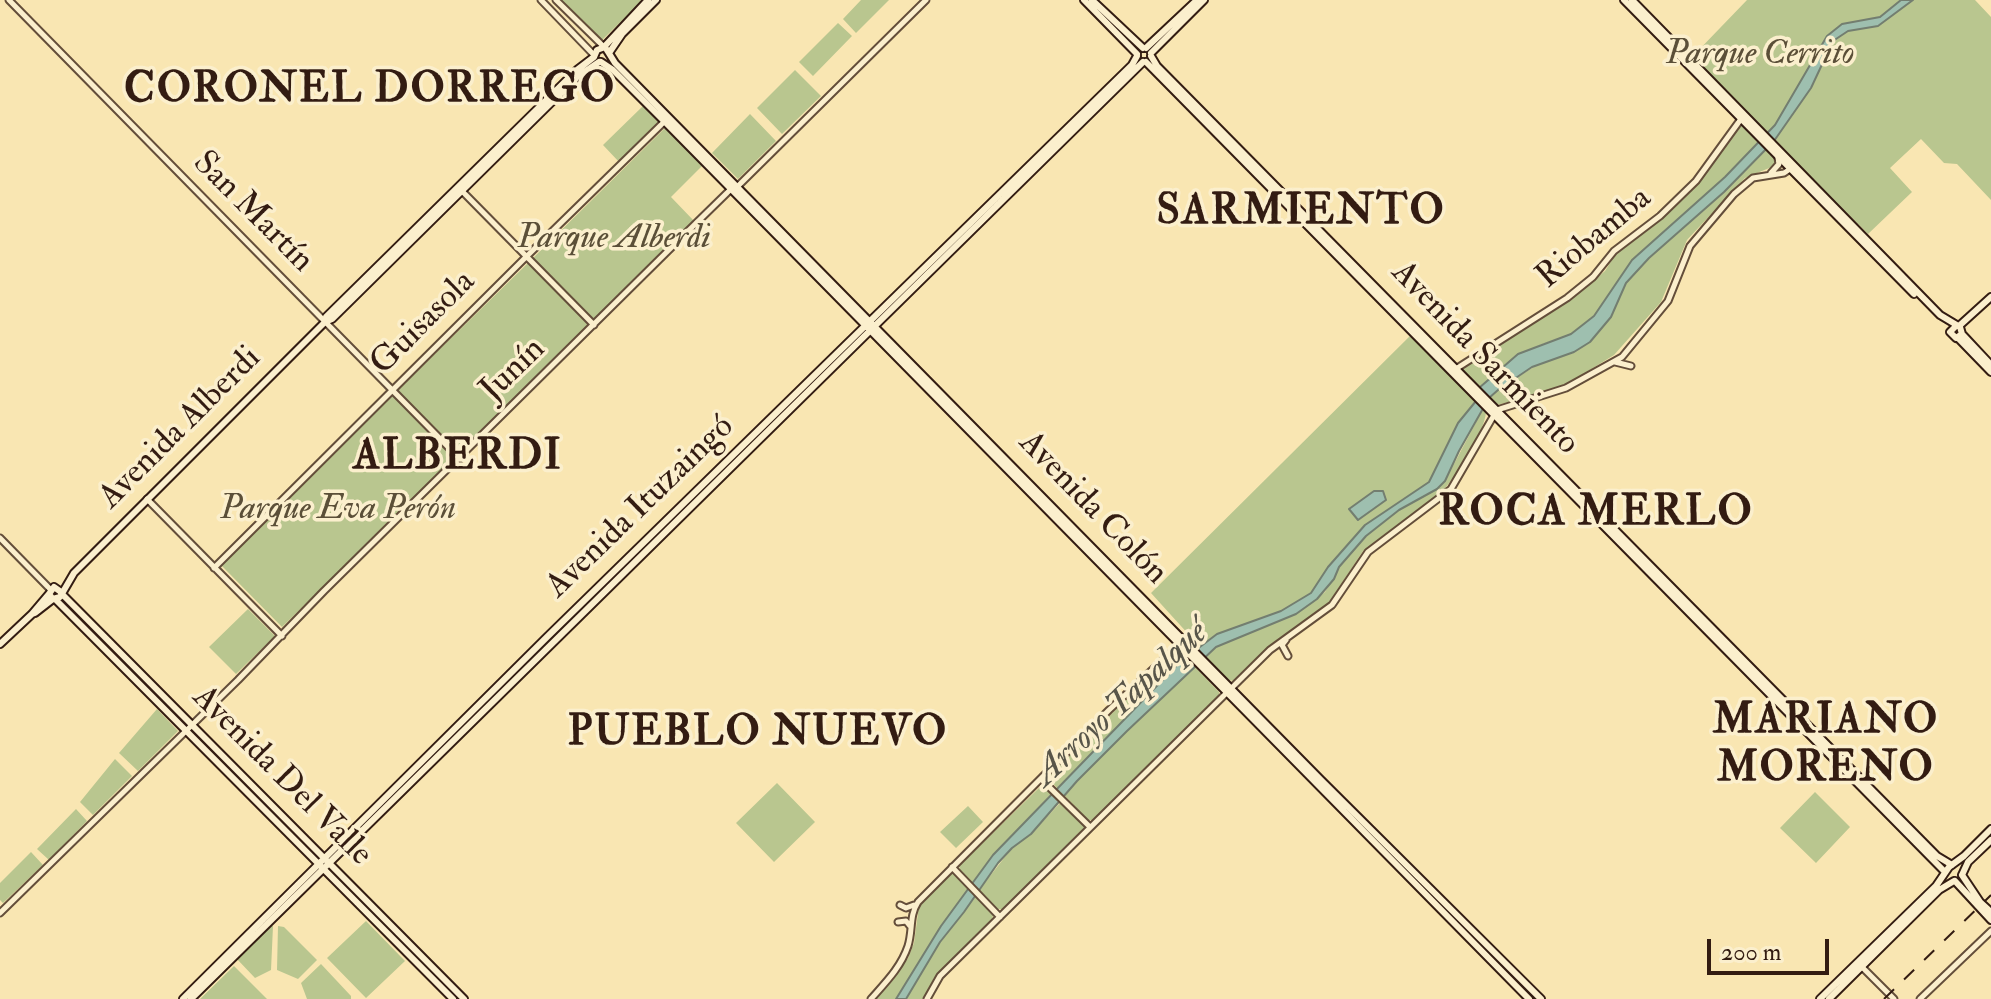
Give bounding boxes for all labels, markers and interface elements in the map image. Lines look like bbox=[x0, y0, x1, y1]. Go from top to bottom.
park label: Parque Cerrito bbox=[1666, 36, 1854, 76]
district label: CORONEL DORREGO bbox=[124, 67, 616, 117]
street label: San Martín bbox=[183, 144, 321, 282]
street label: Riobamba bbox=[1529, 179, 1661, 299]
district label: SARMIENTO bbox=[1156, 189, 1446, 239]
park label: Parque Alberdi bbox=[517, 220, 711, 260]
street label: Avenida Sarmiento bbox=[1381, 254, 1587, 464]
street label: Guisasola bbox=[363, 263, 485, 385]
street label: Junín bbox=[473, 330, 555, 412]
street label: Avenida Alberdi bbox=[91, 339, 271, 519]
street label: Avenida Ituzaingó bbox=[538, 408, 744, 608]
street label: Avenida Colón bbox=[1009, 424, 1175, 594]
district label: ALBERDI bbox=[353, 434, 563, 484]
district label: ROCA MERLO bbox=[1438, 490, 1754, 540]
park label: Parque Eva Perón bbox=[220, 491, 456, 531]
water label: Arroyo Tapalqué bbox=[1026, 613, 1218, 797]
street label: Avenida Del Valle bbox=[182, 678, 380, 876]
district label: MARIANO MORENO bbox=[1713, 698, 1939, 796]
district label: PUEBLO NUEVO bbox=[568, 710, 948, 760]
scale bar bbox=[1711, 923, 1833, 973]
text: 200 m bbox=[1721, 937, 1781, 968]

